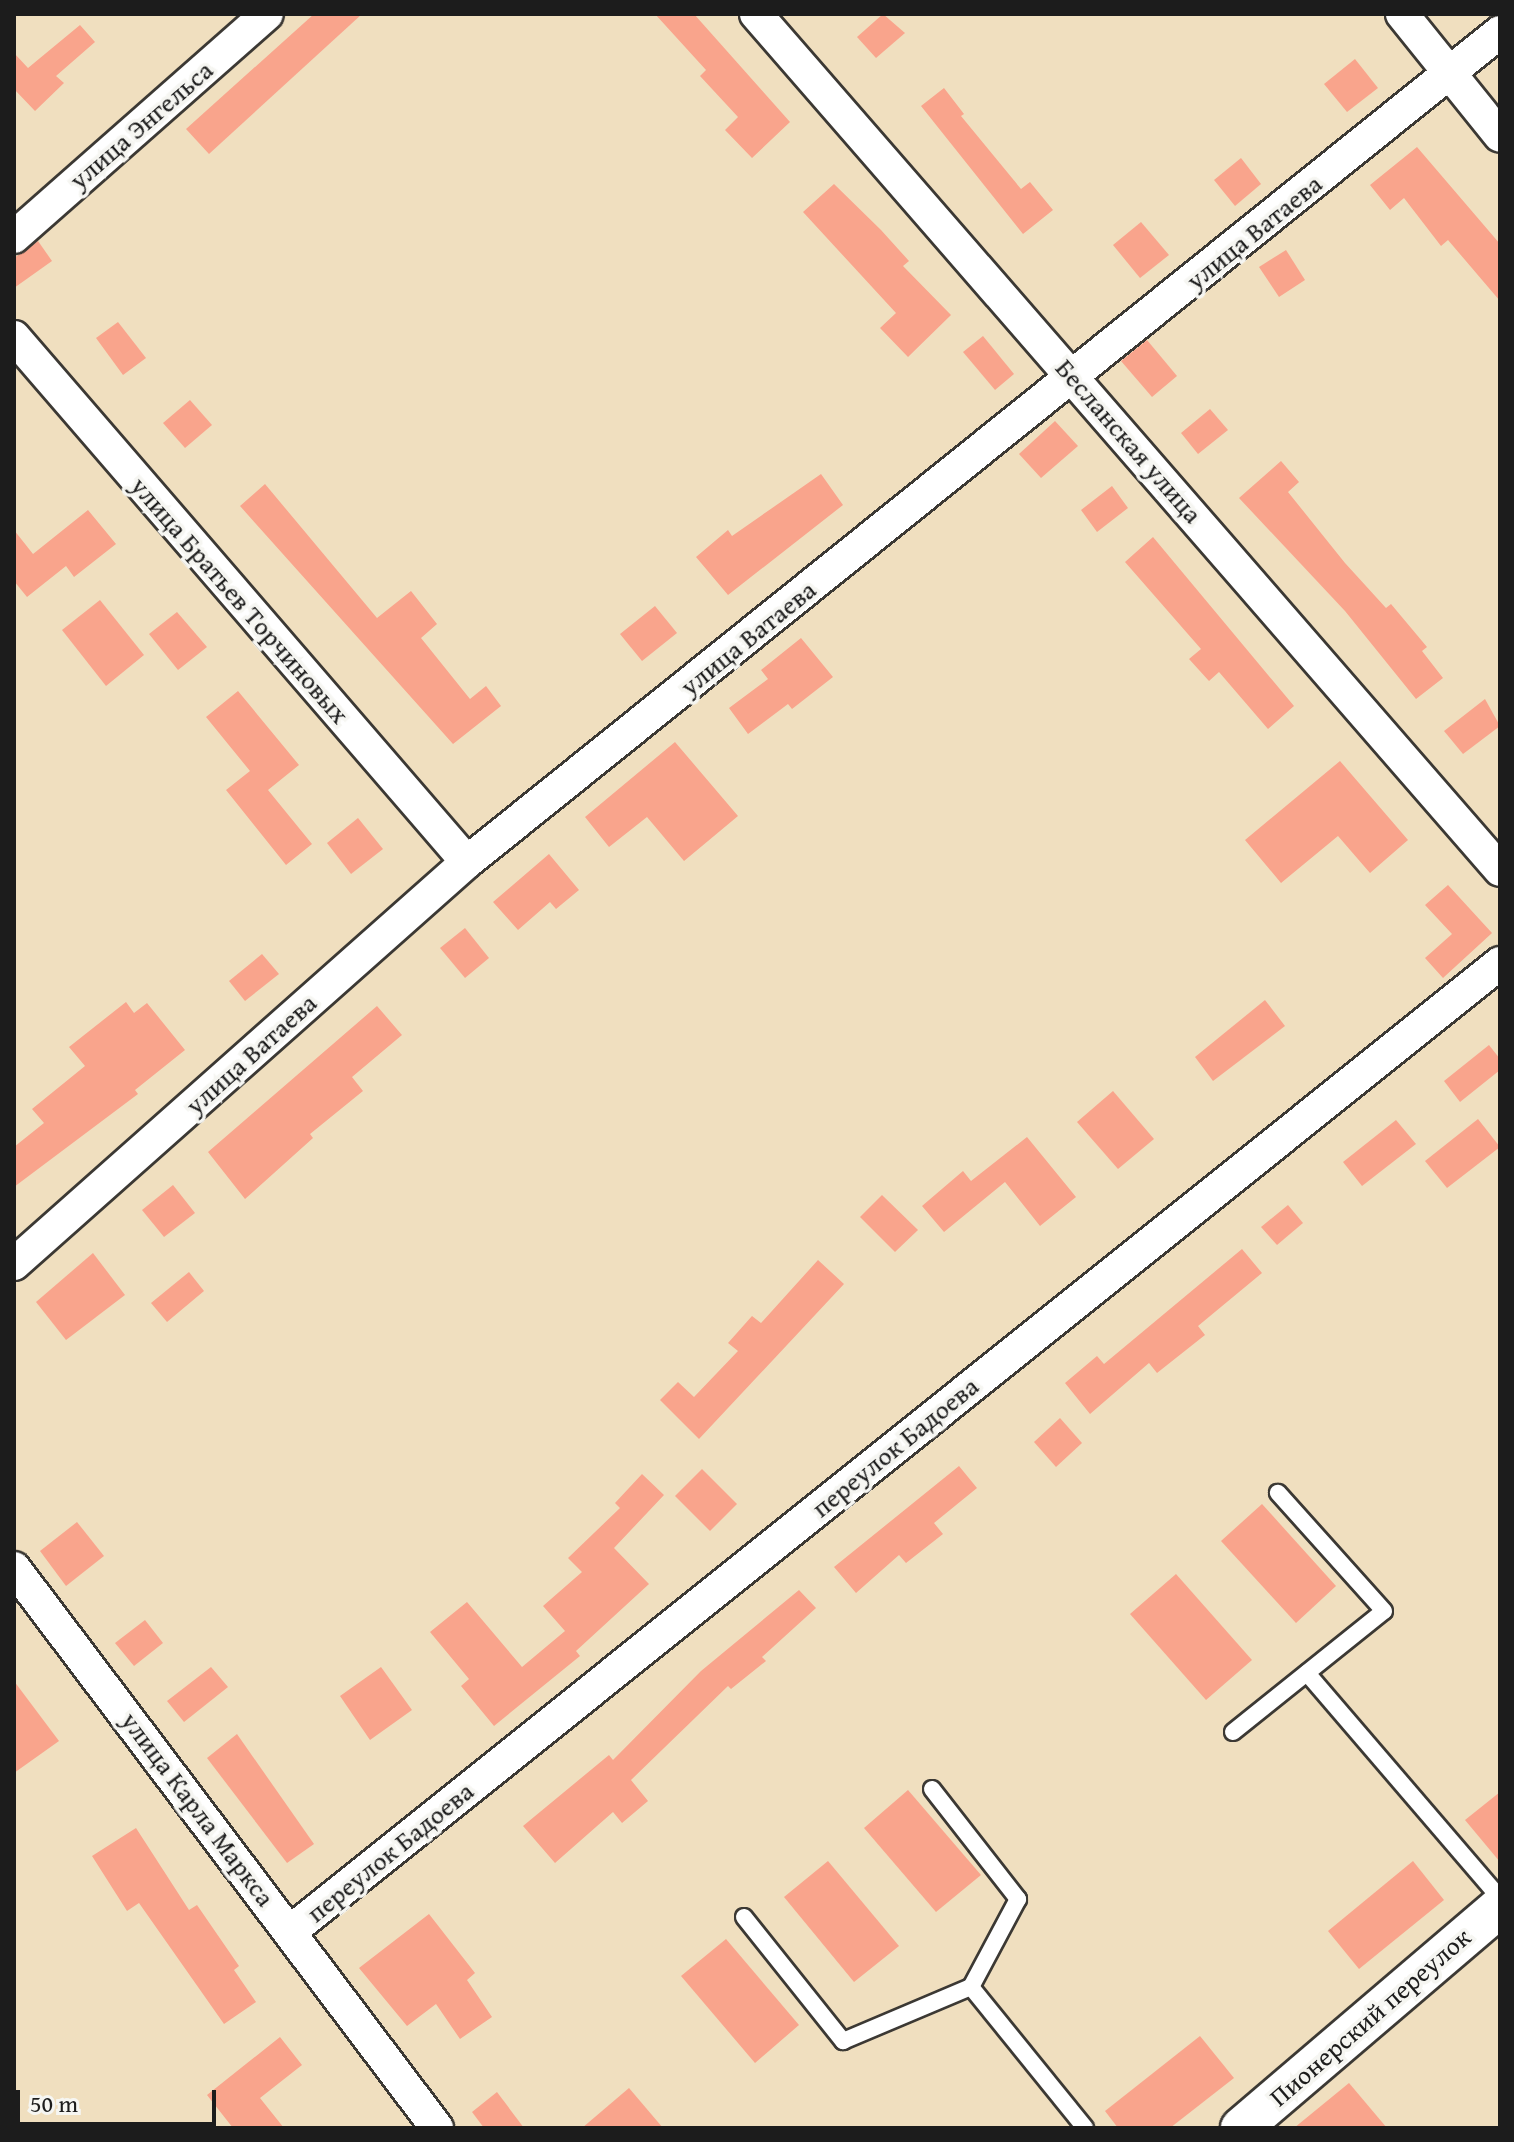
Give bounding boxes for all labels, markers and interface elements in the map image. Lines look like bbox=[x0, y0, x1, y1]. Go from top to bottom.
street label: улица Энгельса bbox=[63, 54, 219, 196]
street label: улица Ватаева bbox=[1180, 168, 1328, 296]
street label: Бесланская улица bbox=[1049, 353, 1209, 529]
street label: улица Братьев Торчиновых bbox=[124, 470, 356, 730]
street label: улица Ватаева bbox=[674, 574, 822, 702]
street label: улица Ватаева bbox=[179, 987, 323, 1121]
street label: переулок Бадоева bbox=[806, 1370, 984, 1524]
street label: улица Карла Маркса bbox=[115, 1706, 281, 1912]
street label: переулок Бадоева bbox=[301, 1775, 479, 1929]
street label: Пионерский переулок bbox=[1263, 1921, 1477, 2113]
scale bar bbox=[20, 2074, 220, 2124]
text: 50 m bbox=[30, 2086, 78, 2121]

